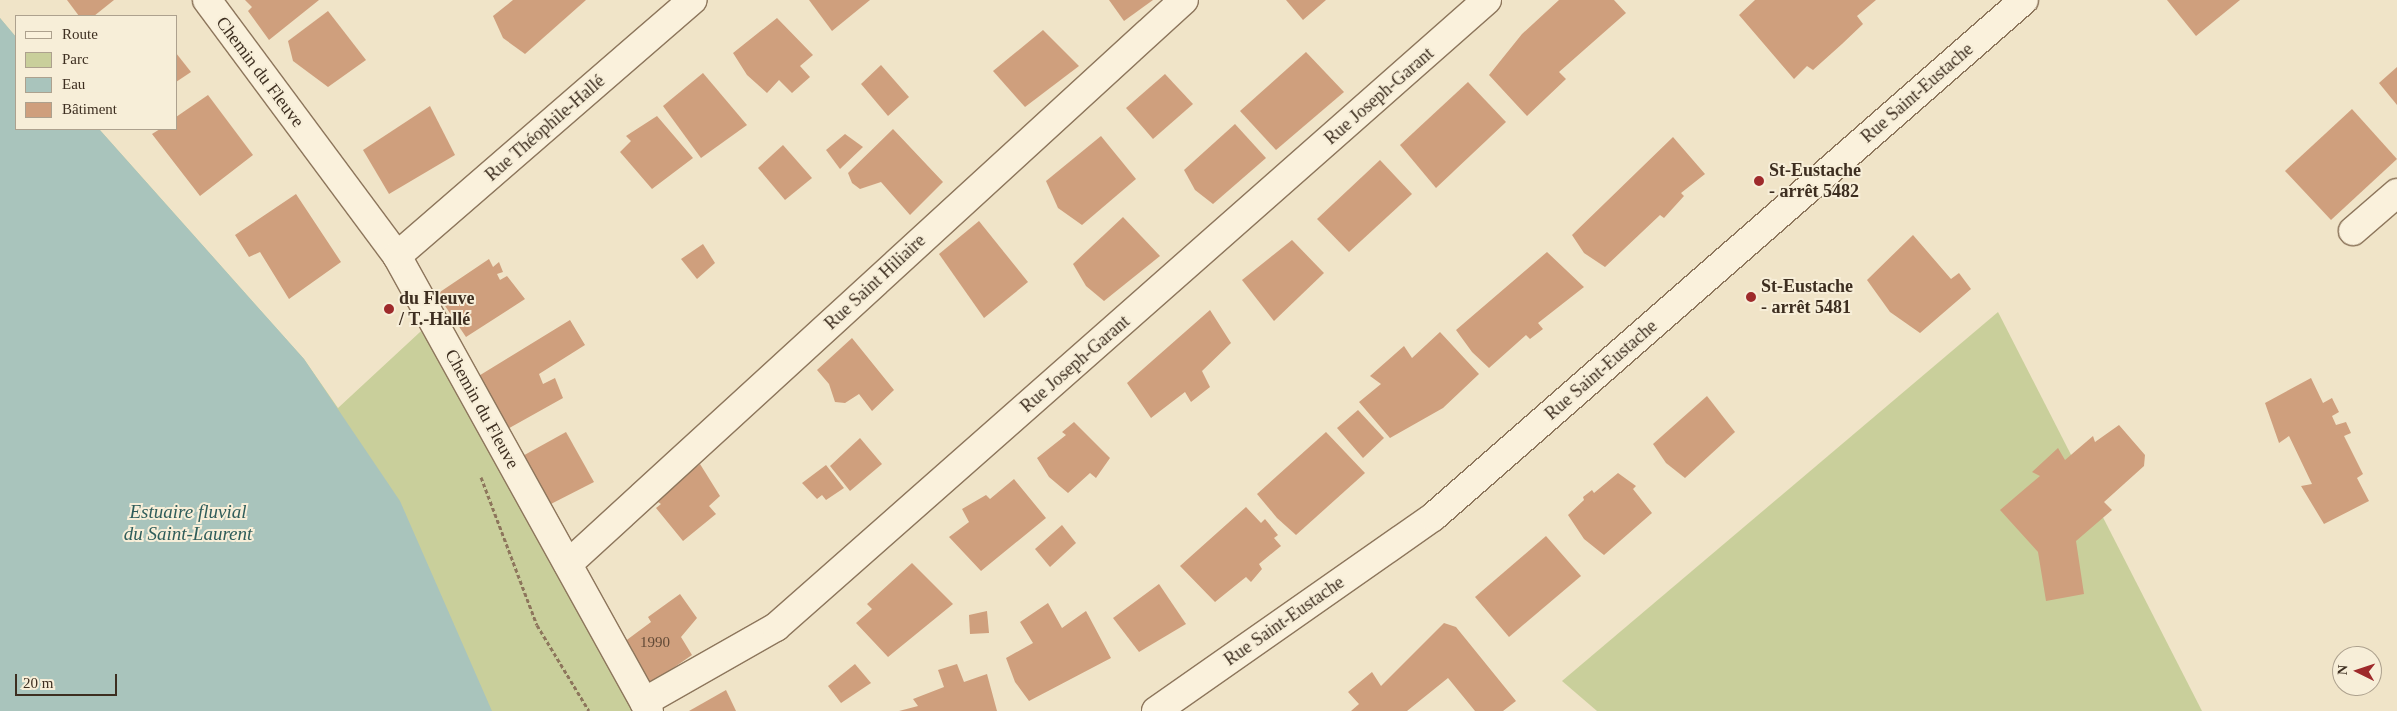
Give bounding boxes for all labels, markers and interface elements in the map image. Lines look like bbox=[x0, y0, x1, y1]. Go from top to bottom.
street label: Chemin du Fleuve bbox=[211, 12, 309, 132]
legend bbox=[15, 15, 178, 130]
text: Route bbox=[62, 26, 98, 42]
street label: Rue Saint-Eustache bbox=[1857, 38, 1977, 148]
street label: Rue Joseph-Garant bbox=[1320, 43, 1438, 149]
text: Parc bbox=[62, 51, 89, 67]
street label: Rue Théophile-Hallé bbox=[481, 70, 609, 186]
text: Eau bbox=[62, 76, 85, 92]
text: Bâtiment bbox=[62, 101, 117, 117]
place label: St-Eustache - arrêt 5482 bbox=[1769, 160, 1861, 202]
marker: St-Eustache - arrêt 5482 bbox=[1753, 175, 1765, 187]
street label: Rue Saint Hiliaire bbox=[820, 230, 930, 334]
place label: St-Eustache - arrêt 5481 bbox=[1761, 276, 1853, 318]
place label: du Fleuve / T.-Hallé bbox=[399, 288, 475, 330]
marker: St-Eustache - arrêt 5481 bbox=[1745, 291, 1757, 303]
marker: du Fleuve / T.-Hallé bbox=[383, 303, 395, 315]
street label: Rue Joseph-Garant bbox=[1016, 311, 1134, 417]
street label: Rue Saint-Eustache bbox=[1541, 315, 1661, 425]
street label: Chemin du Fleuve bbox=[440, 346, 524, 472]
water label: Estuaire fluvial du Saint-Laurent bbox=[124, 501, 252, 545]
street label: Rue Saint-Eustache bbox=[1220, 572, 1348, 670]
house number: 1990 bbox=[640, 634, 670, 652]
north arrow bbox=[2332, 646, 2382, 696]
scale bar bbox=[18, 664, 120, 696]
text: N bbox=[2335, 664, 2350, 676]
text: 20 m bbox=[23, 675, 53, 691]

